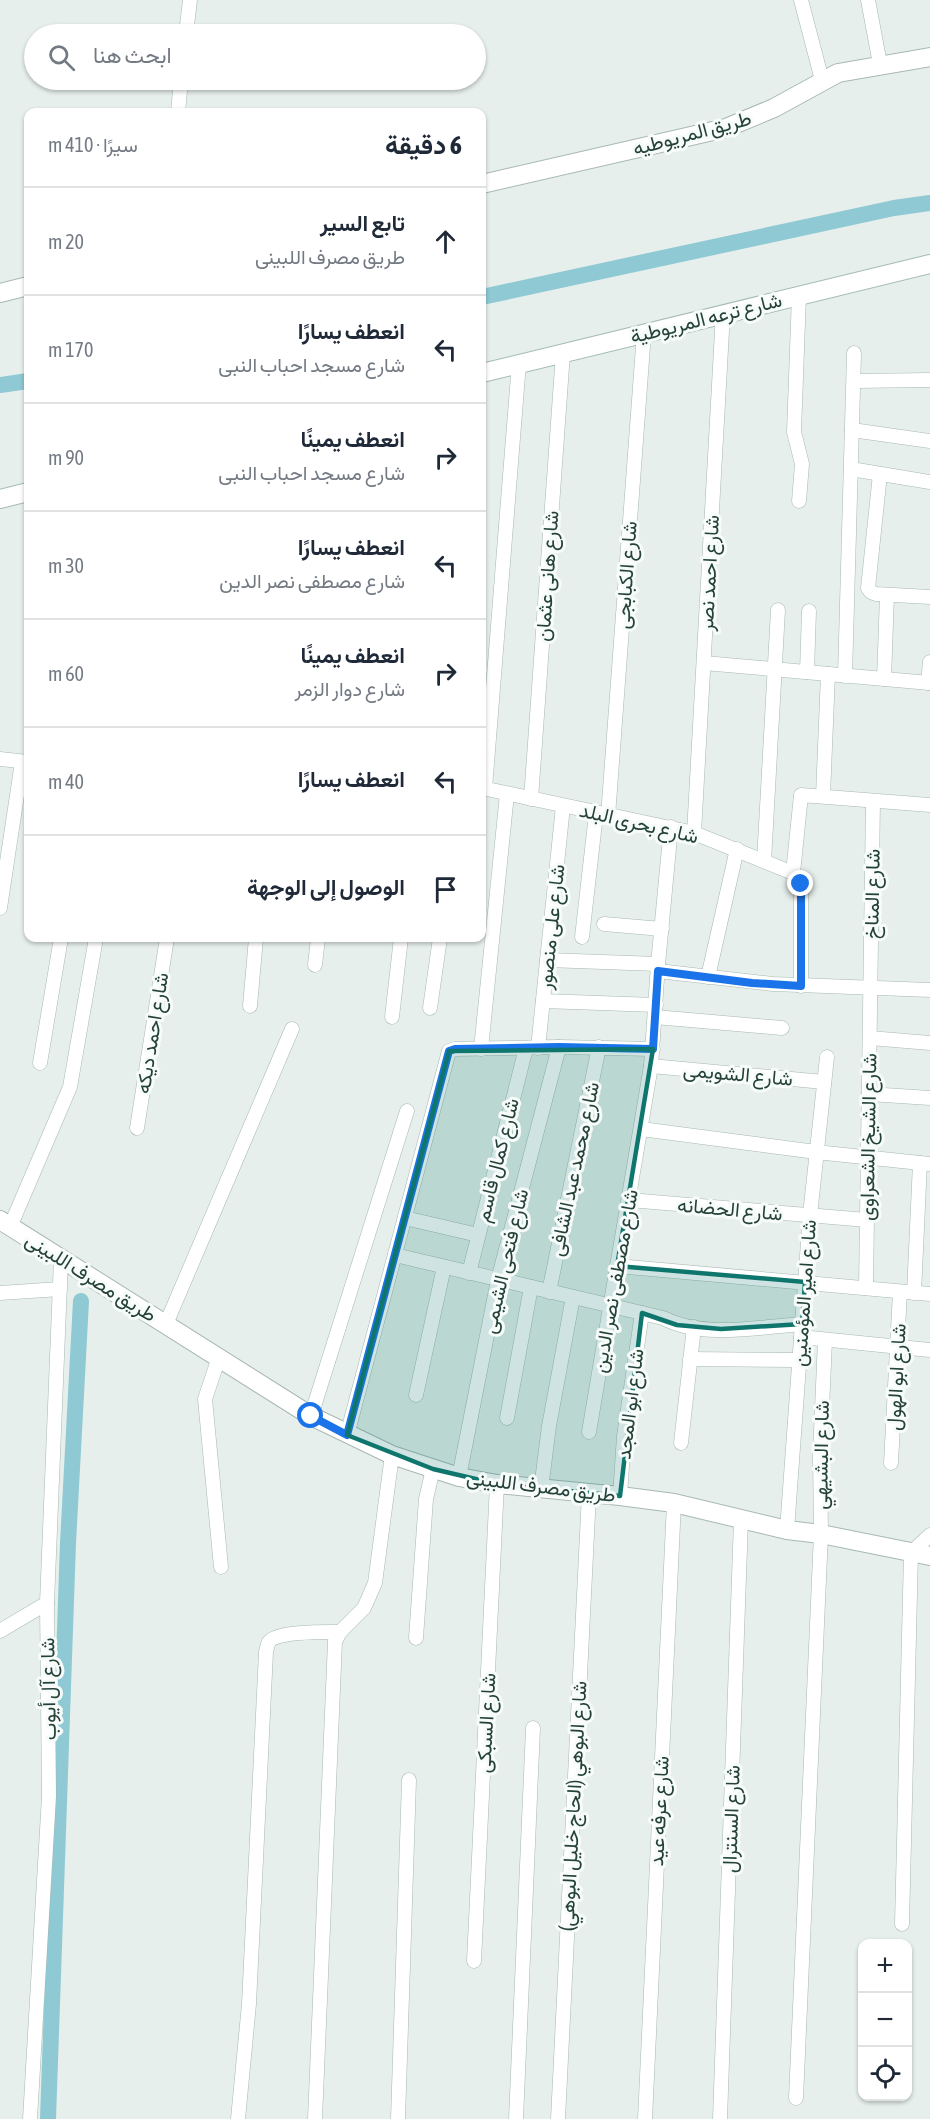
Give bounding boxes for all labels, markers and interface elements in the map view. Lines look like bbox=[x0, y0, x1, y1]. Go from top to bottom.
search box bbox=[24, 24, 486, 90]
icon: search bbox=[45, 41, 78, 74]
text: ابحث هنا bbox=[93, 42, 172, 68]
street label: طريق المريوطيه bbox=[630, 106, 754, 161]
text: 6 دقيقة bbox=[385, 130, 462, 160]
text: سيرًا · 410 m bbox=[48, 133, 138, 156]
text: تابع السير bbox=[320, 210, 405, 236]
icon: ahead bbox=[429, 225, 462, 258]
text: 20 m bbox=[48, 230, 84, 253]
text: طريق مصرف اللبينى bbox=[255, 245, 405, 268]
street label: شارع ترعه المريوطية bbox=[628, 288, 785, 350]
text: انعطف يسارًا bbox=[298, 318, 405, 344]
icon: left bbox=[429, 333, 462, 366]
text: 170 m bbox=[48, 338, 93, 361]
text: شارع مسجد احباب النبى bbox=[218, 353, 405, 376]
text: انعطف يمينًا bbox=[301, 426, 405, 452]
icon: right bbox=[429, 441, 462, 474]
text: 90 m bbox=[48, 446, 84, 469]
text: شارع مسجد احباب النبى bbox=[218, 461, 405, 484]
street label: شارع هانى عثمان bbox=[530, 510, 566, 642]
street label: شارع احمد نصر bbox=[694, 514, 726, 633]
street label: شارع الكبابجى bbox=[610, 520, 644, 630]
text: انعطف يسارًا bbox=[298, 534, 405, 560]
icon: left bbox=[429, 549, 462, 582]
text: 30 m bbox=[48, 554, 84, 577]
text: شارع مصطفى نصر الدين bbox=[219, 569, 405, 592]
text: انعطف يمينًا bbox=[301, 642, 405, 668]
icon: right bbox=[429, 657, 462, 690]
text: 60 m bbox=[48, 662, 84, 685]
text: شارع دوار الزمر bbox=[294, 677, 405, 700]
icon: left bbox=[429, 765, 462, 798]
text: انعطف يسارًا bbox=[298, 766, 405, 792]
text: 40 m bbox=[48, 770, 84, 793]
street label: شارع بحرى البلد bbox=[577, 798, 701, 850]
street label: شارع المناخ bbox=[859, 849, 887, 939]
street label: شارع على منصور bbox=[532, 863, 571, 992]
route end bbox=[787, 870, 813, 896]
icon: arrive bbox=[429, 873, 462, 906]
text: الوصول إلى الوجهة bbox=[247, 874, 405, 900]
street label: شارع احمد ديكه bbox=[131, 971, 175, 1096]
street label: شارع الشيخ الشعراوى bbox=[855, 1053, 883, 1221]
street label: شارع الشويمى bbox=[682, 1057, 794, 1093]
street label: شارع محمد عبد الشافى bbox=[544, 1080, 606, 1259]
street label: شارع كمال قاسم bbox=[470, 1096, 526, 1225]
street label: شارع فتحى الشيمى bbox=[477, 1186, 535, 1336]
street label: شارع مصطفى نصر الدين bbox=[587, 1187, 645, 1375]
street label: شارع الحضانه bbox=[676, 1192, 784, 1228]
street label: شارع امير المؤمنين bbox=[787, 1219, 823, 1367]
street label: طريق مصرف اللبينى bbox=[20, 1227, 161, 1328]
street label: شارع ابو الهول bbox=[881, 1323, 913, 1431]
street label: شارع ابو المجد bbox=[611, 1347, 651, 1461]
street label: شارع البشيهي bbox=[808, 1400, 839, 1510]
route start bbox=[297, 1402, 323, 1428]
street label: طريق مصرف اللبينى bbox=[465, 1465, 617, 1508]
street label: شارع آل أيوب bbox=[35, 1637, 63, 1741]
street label: شارع السبكى bbox=[471, 1672, 503, 1774]
street label: شارع البوهي (الحاج خليل البوهي) bbox=[554, 1680, 597, 1932]
street label: شارع عرفه عيد bbox=[644, 1755, 676, 1867]
street label: شارع السنترال bbox=[717, 1765, 747, 1873]
map controls bbox=[858, 1939, 912, 2101]
button: + bbox=[858, 1939, 912, 1993]
button: − bbox=[858, 1993, 912, 2047]
button: locate bbox=[858, 2047, 912, 2101]

